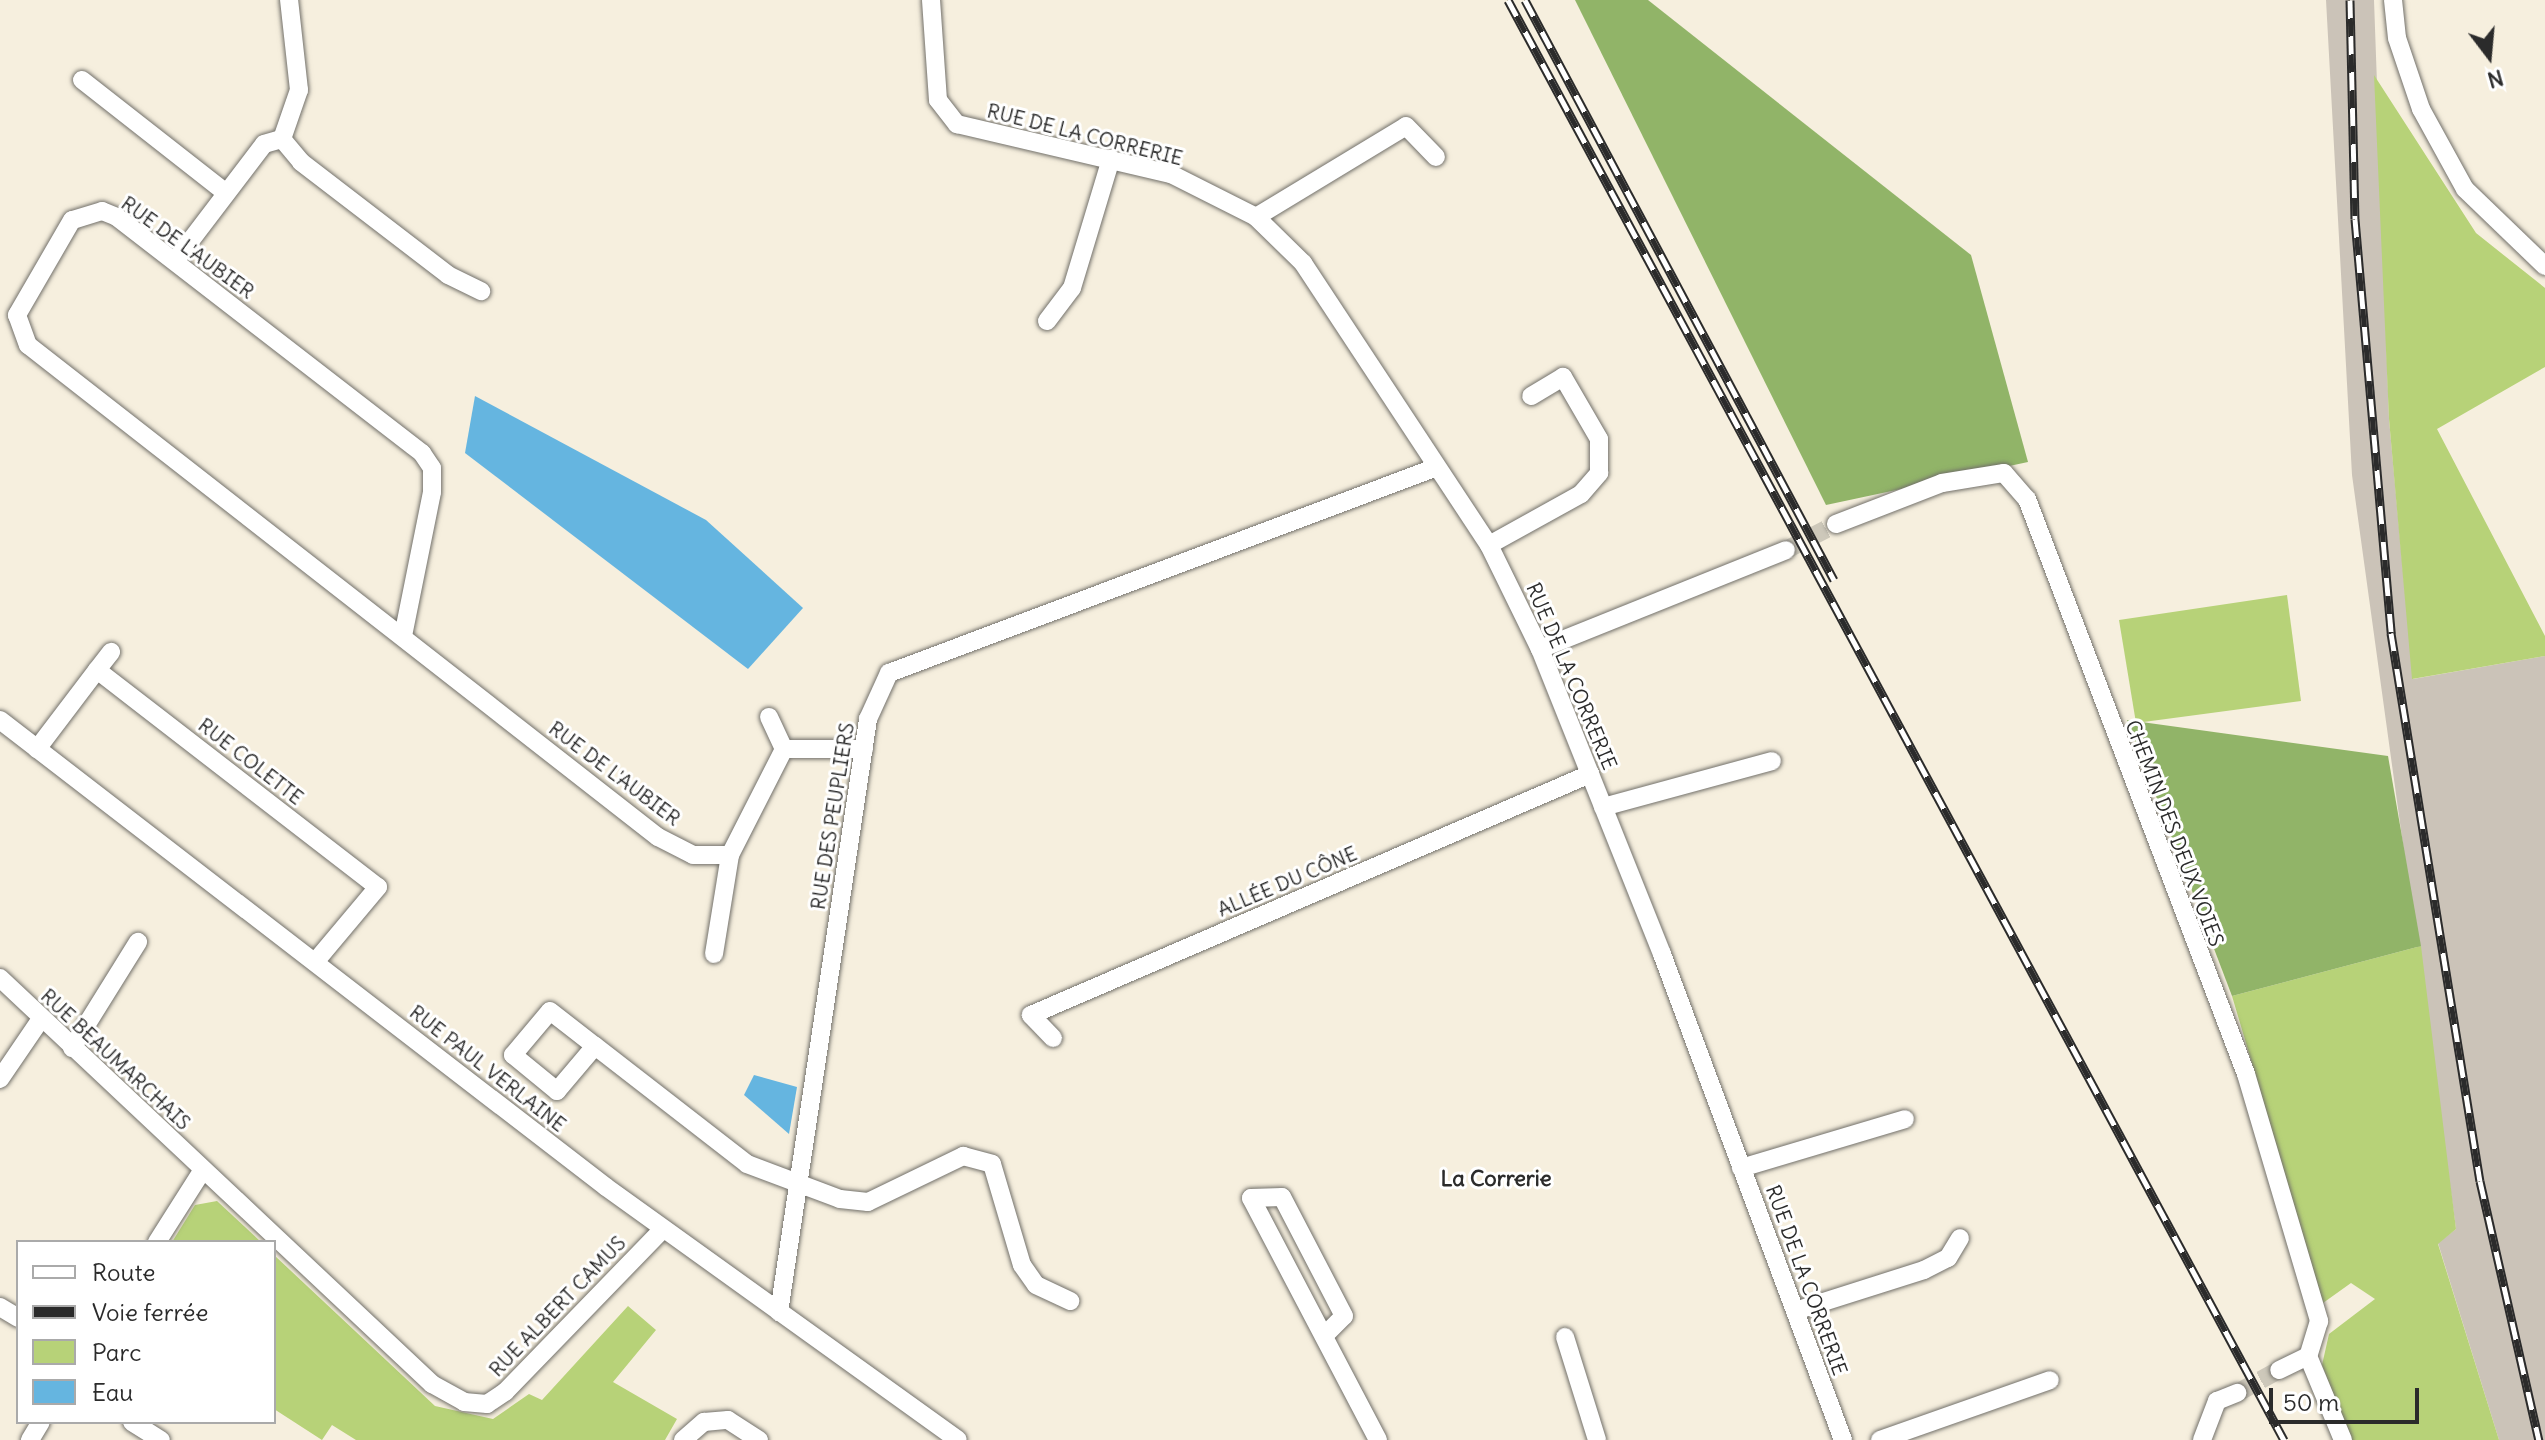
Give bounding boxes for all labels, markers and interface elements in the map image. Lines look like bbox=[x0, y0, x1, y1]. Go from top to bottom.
north arrow bbox=[2449, 16, 2529, 96]
text: N bbox=[2484, 64, 2507, 95]
street label: RUE DE LA CORRERIE bbox=[985, 98, 1185, 170]
street label: RUE DE L'AUBIER bbox=[117, 191, 259, 303]
street label: RUE DE LA CORRERIE bbox=[1522, 579, 1622, 773]
street label: RUE COLETTE bbox=[194, 713, 308, 809]
street label: RUE DE L'AUBIER bbox=[545, 716, 685, 830]
street label: CHEMIN DES DEUX VOIES bbox=[2121, 717, 2229, 949]
street label: RUE DES PEUPLIERS bbox=[805, 721, 859, 911]
street label: ALLÉE DU CÔNE bbox=[1214, 841, 1360, 921]
street label: RUE BEAUMARCHAIS bbox=[36, 983, 196, 1135]
street label: RUE PAUL VERLAINE bbox=[405, 1000, 571, 1136]
district label: La Correrie bbox=[1440, 1166, 1552, 1192]
street label: RUE DE LA CORRERIE bbox=[1761, 1182, 1853, 1378]
street label: RUE ALBERT CAMUS bbox=[484, 1231, 630, 1381]
legend bbox=[16, 1240, 276, 1424]
text: Route bbox=[92, 1257, 155, 1287]
text: Voie ferrée bbox=[92, 1297, 209, 1327]
text: Parc bbox=[92, 1337, 141, 1367]
scale bar bbox=[2273, 1372, 2423, 1422]
text: Eau bbox=[92, 1377, 133, 1407]
text: 50 m bbox=[2283, 1387, 2339, 1417]

